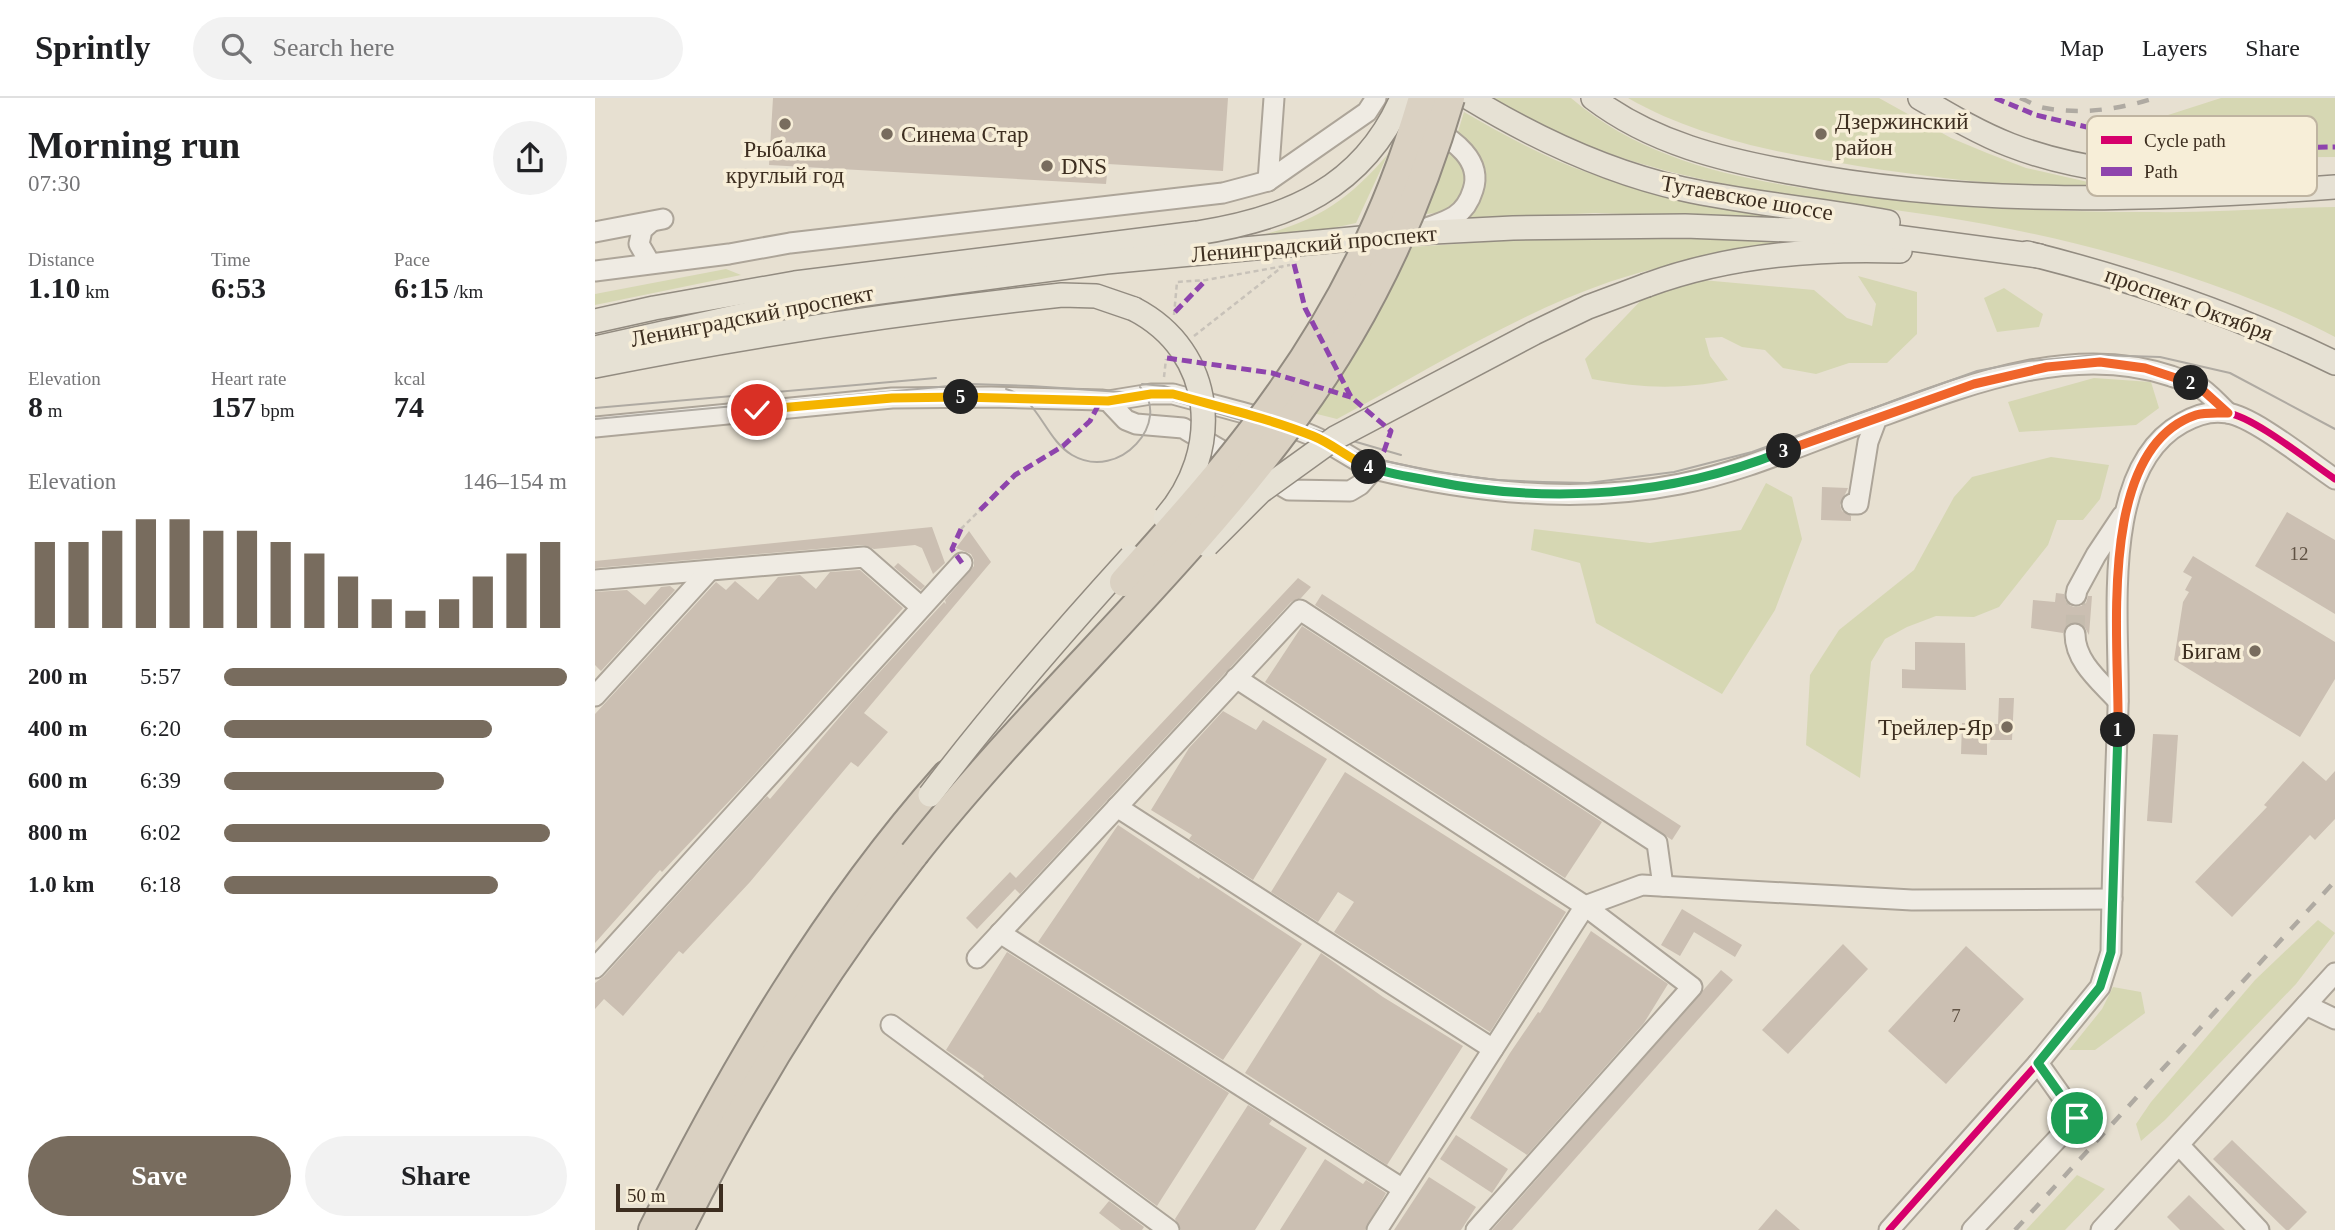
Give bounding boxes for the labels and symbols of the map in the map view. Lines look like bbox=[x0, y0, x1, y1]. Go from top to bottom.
place label: Дзержинский район bbox=[1835, 109, 1969, 160]
marker: Рыбалка круглый год bbox=[777, 116, 793, 132]
legend bbox=[2087, 116, 2317, 196]
place label: Синема Стар bbox=[901, 122, 1029, 147]
marker: Синема Стар bbox=[879, 126, 895, 142]
marker: Дзержинский район bbox=[1813, 126, 1829, 142]
text: Cycle path bbox=[2144, 130, 2226, 151]
place label: Рыбалка круглый год bbox=[726, 137, 845, 188]
place label: DNS bbox=[1061, 154, 1107, 179]
marker: DNS bbox=[1039, 158, 1055, 174]
text: Path bbox=[2144, 161, 2178, 182]
street label: Тутаевское шоссе bbox=[1659, 171, 1835, 225]
street label: Ленинградский проспект bbox=[1190, 221, 1438, 267]
street label: проспект Октября bbox=[2102, 262, 2277, 346]
street label: Ленинградский проспект bbox=[629, 280, 875, 352]
pin: 2 bbox=[2173, 366, 2209, 400]
pin bbox=[727, 380, 787, 440]
pin: 5 bbox=[943, 380, 979, 414]
pin: 3 bbox=[1767, 434, 1801, 468]
pin: 4 bbox=[1351, 450, 1387, 484]
house number: 12 bbox=[2290, 543, 2309, 564]
place label: Бигам bbox=[2181, 639, 2241, 664]
marker: Бигам bbox=[2247, 643, 2263, 659]
pin: 1 bbox=[2101, 712, 2135, 748]
place label: Трейлер-Яр bbox=[1878, 715, 1993, 740]
marker: Трейлер-Яр bbox=[1999, 719, 2015, 735]
house number: 7 bbox=[1951, 1005, 1961, 1026]
pin bbox=[2047, 1088, 2107, 1148]
scale bar bbox=[616, 1181, 723, 1213]

